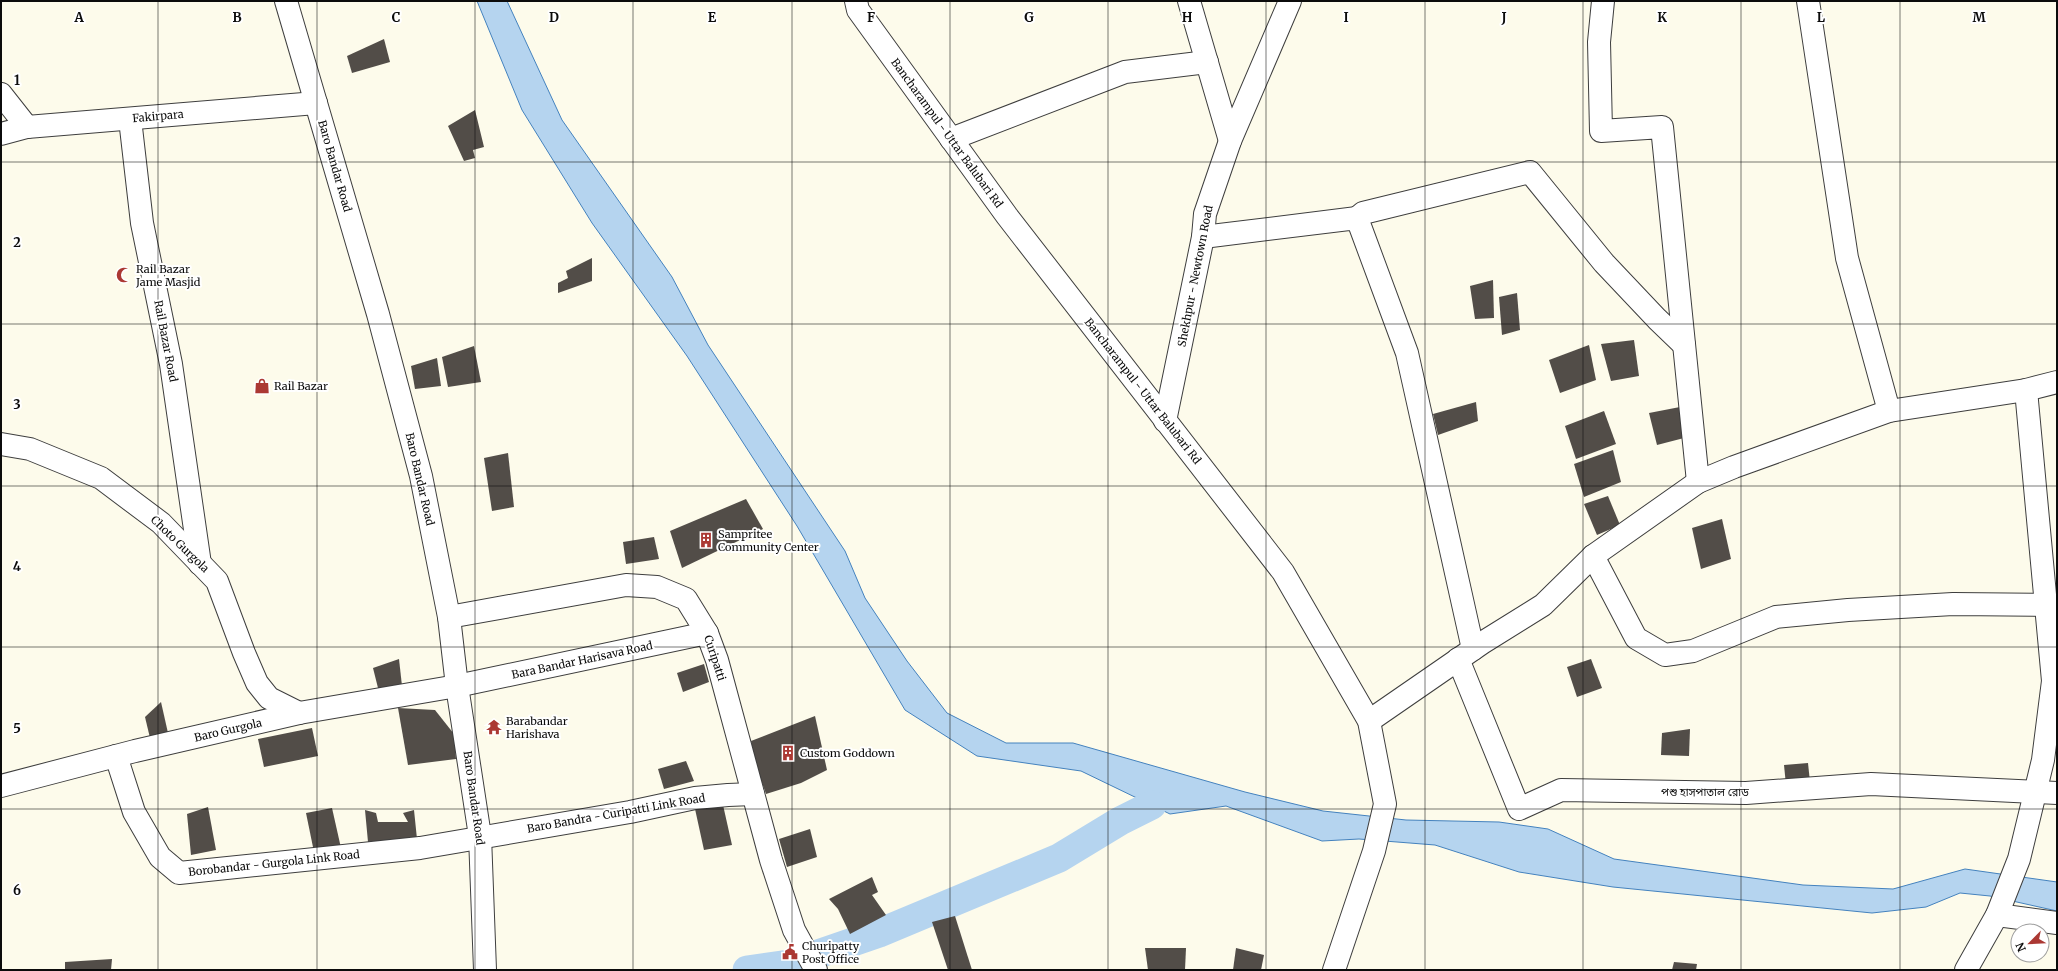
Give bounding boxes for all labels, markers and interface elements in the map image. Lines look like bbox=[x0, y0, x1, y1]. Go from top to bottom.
text: A bbox=[73, 9, 84, 26]
text: B bbox=[232, 9, 242, 26]
text: C bbox=[392, 9, 401, 26]
text: D bbox=[549, 9, 559, 26]
text: E bbox=[708, 9, 717, 26]
text: F bbox=[867, 9, 875, 26]
text: G bbox=[1024, 9, 1034, 26]
text: H bbox=[1182, 9, 1193, 26]
text: I bbox=[1343, 9, 1349, 26]
text: J bbox=[1500, 9, 1507, 26]
text: K bbox=[1657, 9, 1667, 26]
text: L bbox=[1817, 9, 1826, 26]
text: M bbox=[1972, 9, 1986, 26]
street label: Bancharampul - Uttar Balubari Rd bbox=[888, 56, 1006, 211]
text: 1 bbox=[14, 72, 20, 89]
street label: Fakirpara bbox=[132, 107, 184, 125]
street label: Baro Bandar Road bbox=[315, 118, 355, 214]
street label: Shekhpur - Newtown Road bbox=[1174, 204, 1216, 348]
text: 2 bbox=[13, 234, 21, 251]
place label: Rail Bazar Jame Masjid bbox=[135, 262, 201, 289]
mosque icon: Rail Bazar Jame Masjid bbox=[115, 266, 133, 284]
street label: Rail Bazar Road bbox=[151, 299, 181, 384]
street label: Bancharampul - Uttar Balubari Rd bbox=[1082, 315, 1205, 467]
shop icon: Rail Bazar bbox=[253, 377, 271, 395]
place label: Rail Bazar bbox=[274, 379, 328, 393]
text: 3 bbox=[13, 396, 21, 413]
street label: Baro Bandar Road bbox=[402, 431, 438, 527]
street label: Choto Gurgola bbox=[148, 513, 212, 575]
place label: Sampritee Community Center bbox=[718, 527, 819, 554]
building icon: Sampritee Community Center bbox=[697, 531, 715, 549]
text: 4 bbox=[13, 558, 22, 575]
street label: Curipatti bbox=[701, 633, 729, 683]
street label: Bara Bandar Harisava Road bbox=[510, 638, 654, 682]
place label: Barabandar Harishava bbox=[506, 714, 568, 741]
street label: Baro Gurgola bbox=[193, 715, 263, 745]
temple icon: Barabandar Harishava bbox=[485, 718, 503, 736]
text: 5 bbox=[13, 720, 21, 737]
building icon: Custom Goddown bbox=[779, 744, 797, 762]
place label: Custom Goddown bbox=[800, 746, 895, 760]
street label: Baro Bandar Road bbox=[460, 750, 488, 846]
street label: পশু হাসপাতাল রোড bbox=[1661, 785, 1749, 799]
street label: Baro Bandra - Curipatti Link Road bbox=[526, 790, 707, 836]
street label: Borobandar - Gurgola Link Road bbox=[188, 847, 361, 879]
text: 6 bbox=[13, 882, 21, 899]
north arrow bbox=[2010, 923, 2050, 963]
place label: Churipatty Post Office bbox=[802, 939, 860, 966]
text: N bbox=[2013, 940, 2029, 954]
public building icon: Churipatty Post Office bbox=[781, 943, 799, 961]

